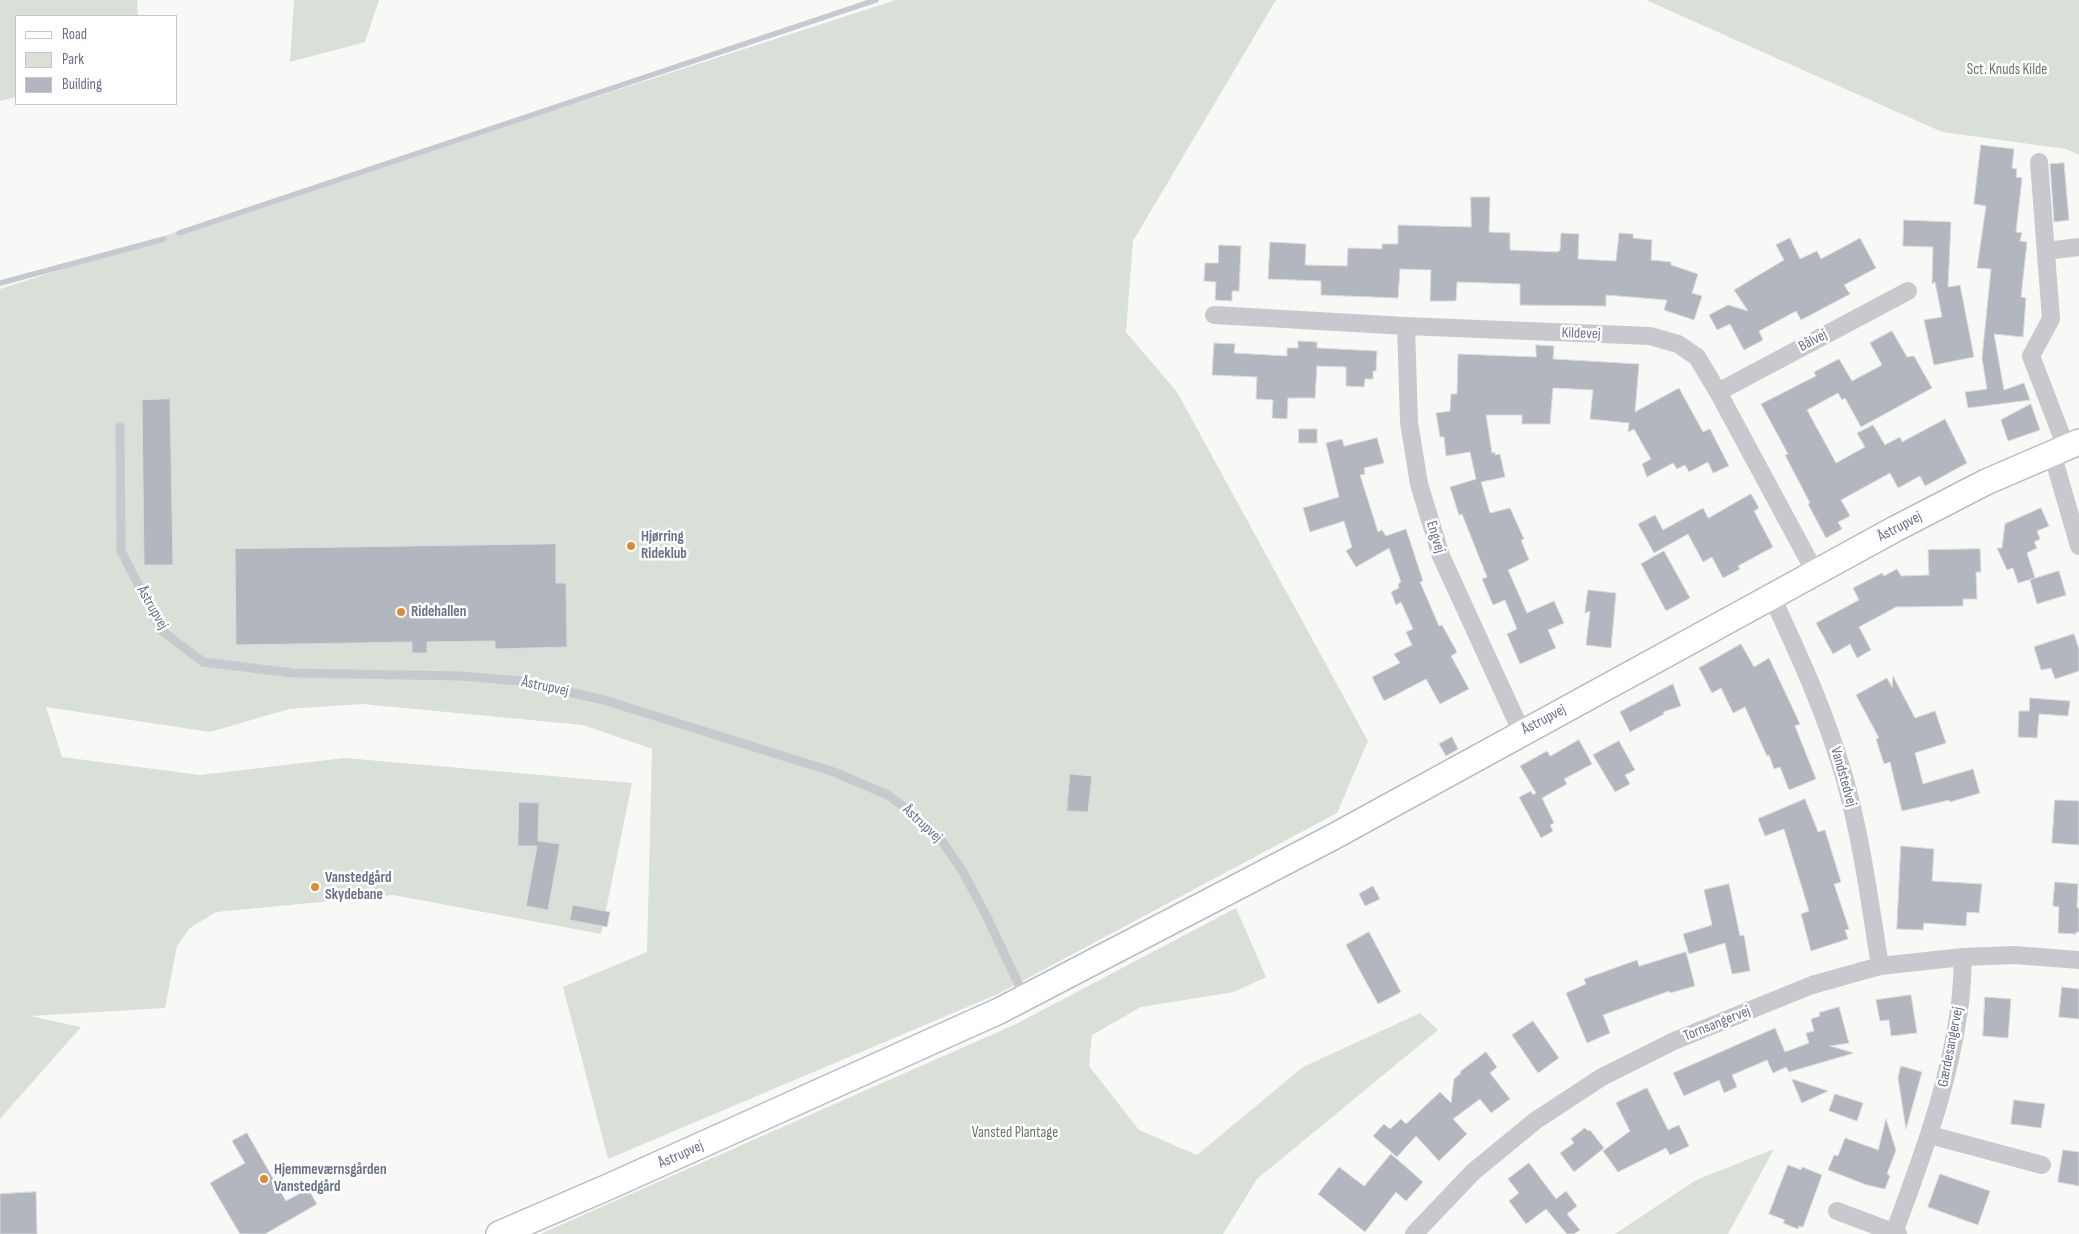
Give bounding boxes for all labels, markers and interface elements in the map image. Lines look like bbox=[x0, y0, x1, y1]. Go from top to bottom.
legend bbox=[15, 15, 178, 105]
text: Road bbox=[62, 25, 87, 44]
text: Park bbox=[62, 50, 84, 69]
park label: Sct. Knuds Kilde bbox=[1967, 61, 2047, 79]
text: Building bbox=[62, 75, 102, 94]
street label: Kildevej bbox=[1561, 324, 1601, 344]
street label: Bålvej bbox=[1796, 326, 1830, 356]
street label: Åstrupvej bbox=[1875, 508, 1925, 546]
street label: Engvej bbox=[1422, 519, 1448, 555]
place label: Hjørring Rideklub bbox=[641, 528, 687, 563]
marker: Hjørring Rideklub bbox=[625, 540, 637, 552]
street label: Åstrupvej bbox=[132, 583, 172, 633]
place label: Ridehallen bbox=[411, 603, 466, 621]
marker: Ridehallen bbox=[395, 606, 407, 618]
street label: Åstrupvej bbox=[520, 673, 570, 701]
street label: Åstrupvej bbox=[1519, 701, 1569, 739]
street label: Vandstedvej bbox=[1826, 745, 1860, 809]
street label: Åstrupvej bbox=[898, 801, 946, 847]
place label: Vanstedgård Skydebane bbox=[325, 869, 392, 904]
marker: Vanstedgård Skydebane bbox=[309, 881, 321, 893]
street label: Tornsangervej bbox=[1681, 1002, 1753, 1046]
street label: Gærdesangervej bbox=[1934, 1005, 1968, 1089]
park label: Vansted Plantage bbox=[972, 1124, 1058, 1142]
street label: Åstrupvej bbox=[656, 1137, 706, 1173]
place label: Hjemmeværnsgården Vanstedgård bbox=[274, 1161, 387, 1196]
marker: Hjemmeværnsgården Vanstedgård bbox=[258, 1173, 270, 1185]

